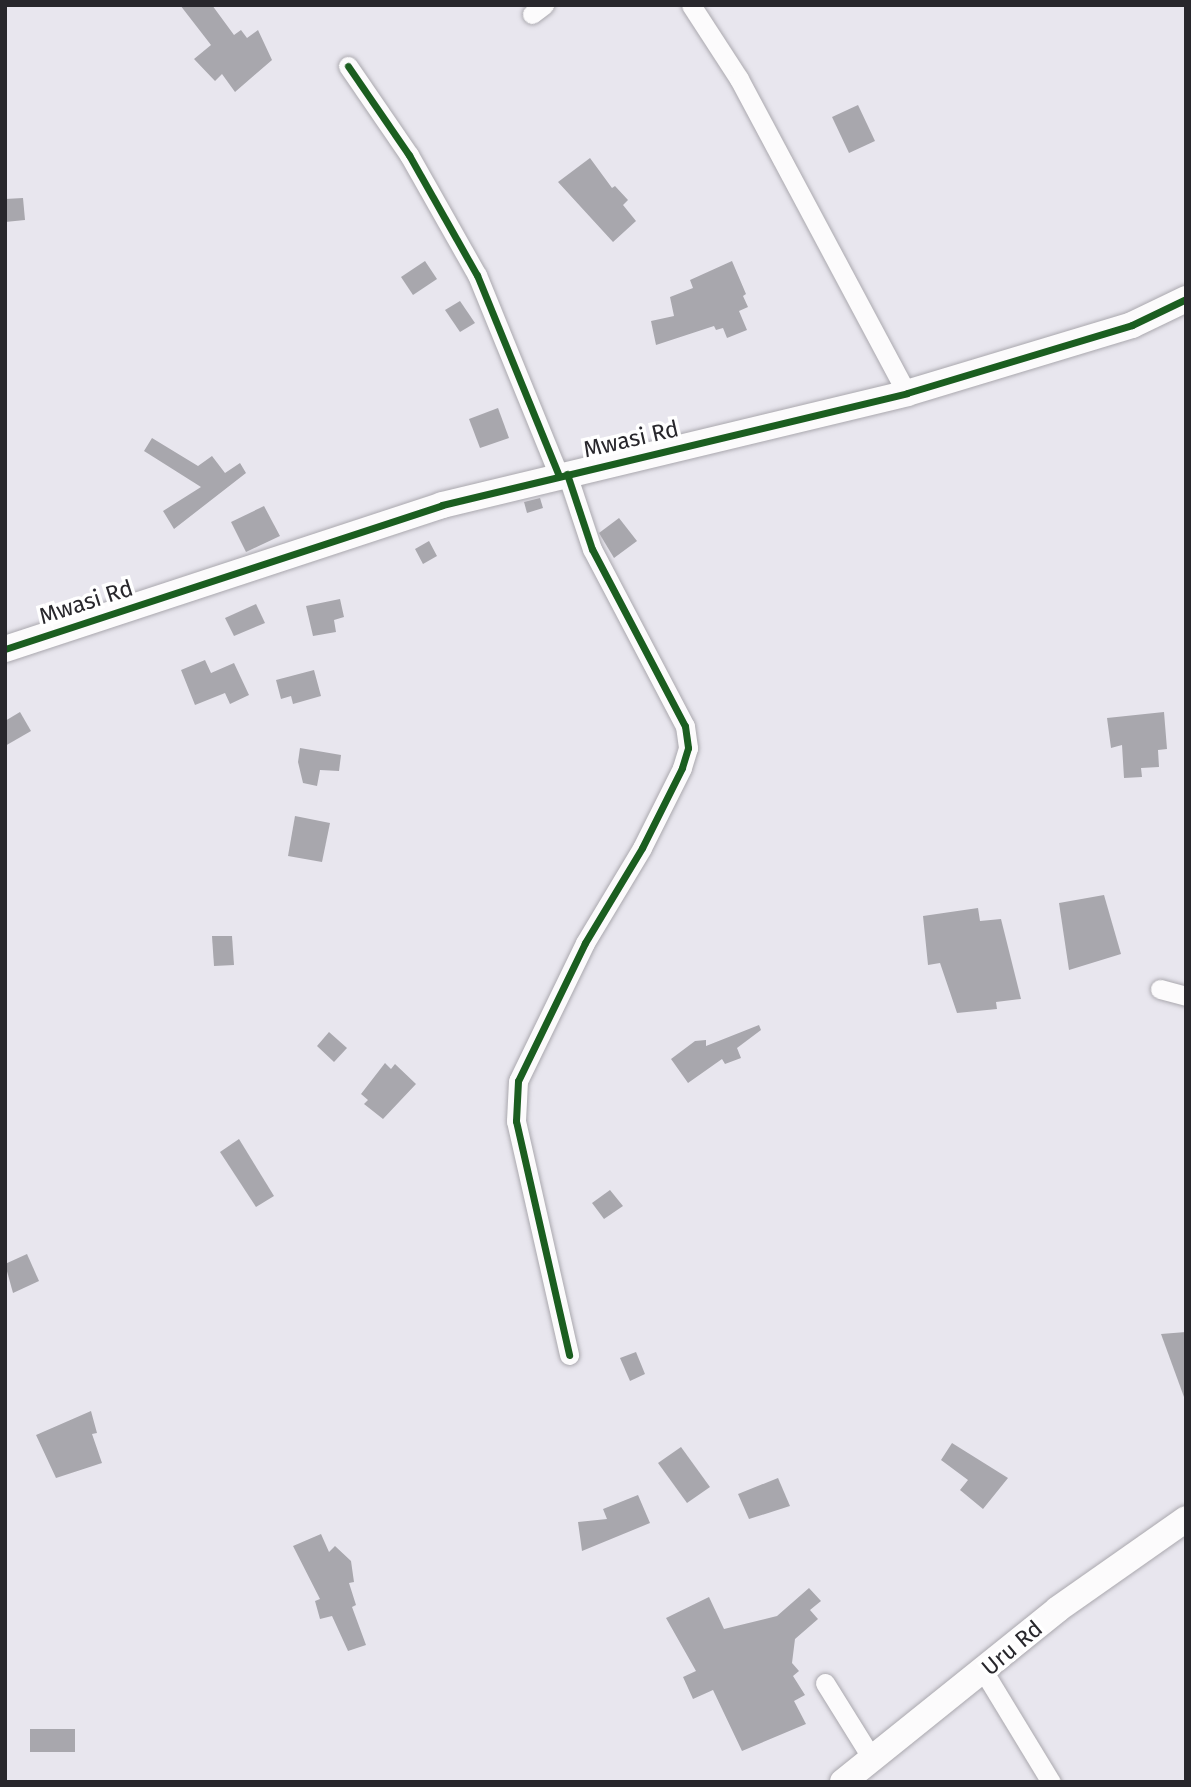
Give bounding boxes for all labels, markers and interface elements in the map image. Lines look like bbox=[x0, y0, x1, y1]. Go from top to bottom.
street label: Mwasi Rd bbox=[581, 415, 681, 463]
street label: Mwasi Rd bbox=[36, 574, 136, 630]
street label: Uru Rd bbox=[976, 1615, 1048, 1681]

